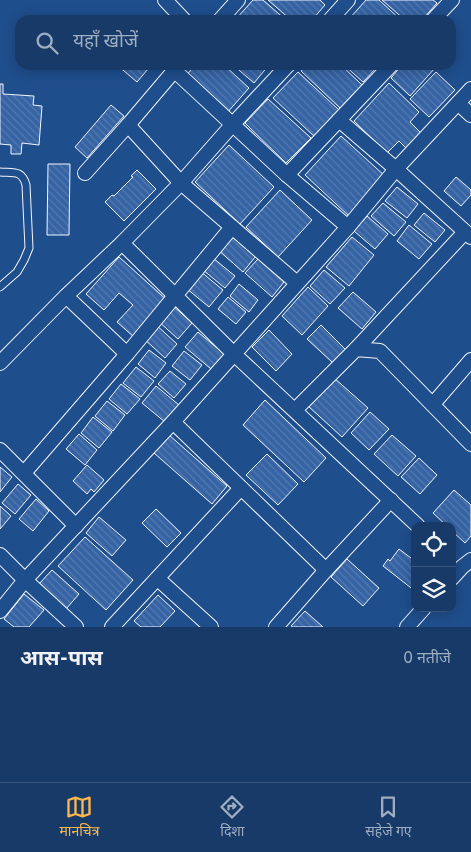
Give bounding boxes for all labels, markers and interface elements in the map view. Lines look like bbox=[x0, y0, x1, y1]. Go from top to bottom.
search box bbox=[15, 15, 456, 70]
icon: search bbox=[33, 29, 61, 57]
text: यहाँ खोजें bbox=[73, 30, 138, 54]
map controls bbox=[411, 522, 456, 612]
button: locate bbox=[411, 522, 456, 567]
button: layers bbox=[411, 567, 456, 612]
text: आस-पास bbox=[20, 646, 103, 673]
text: 0 नतीजे bbox=[403, 649, 451, 669]
tab: मानचित्र bbox=[59, 793, 99, 842]
tab: दिशा bbox=[218, 793, 246, 842]
tab: सहेजे गए bbox=[365, 793, 412, 842]

